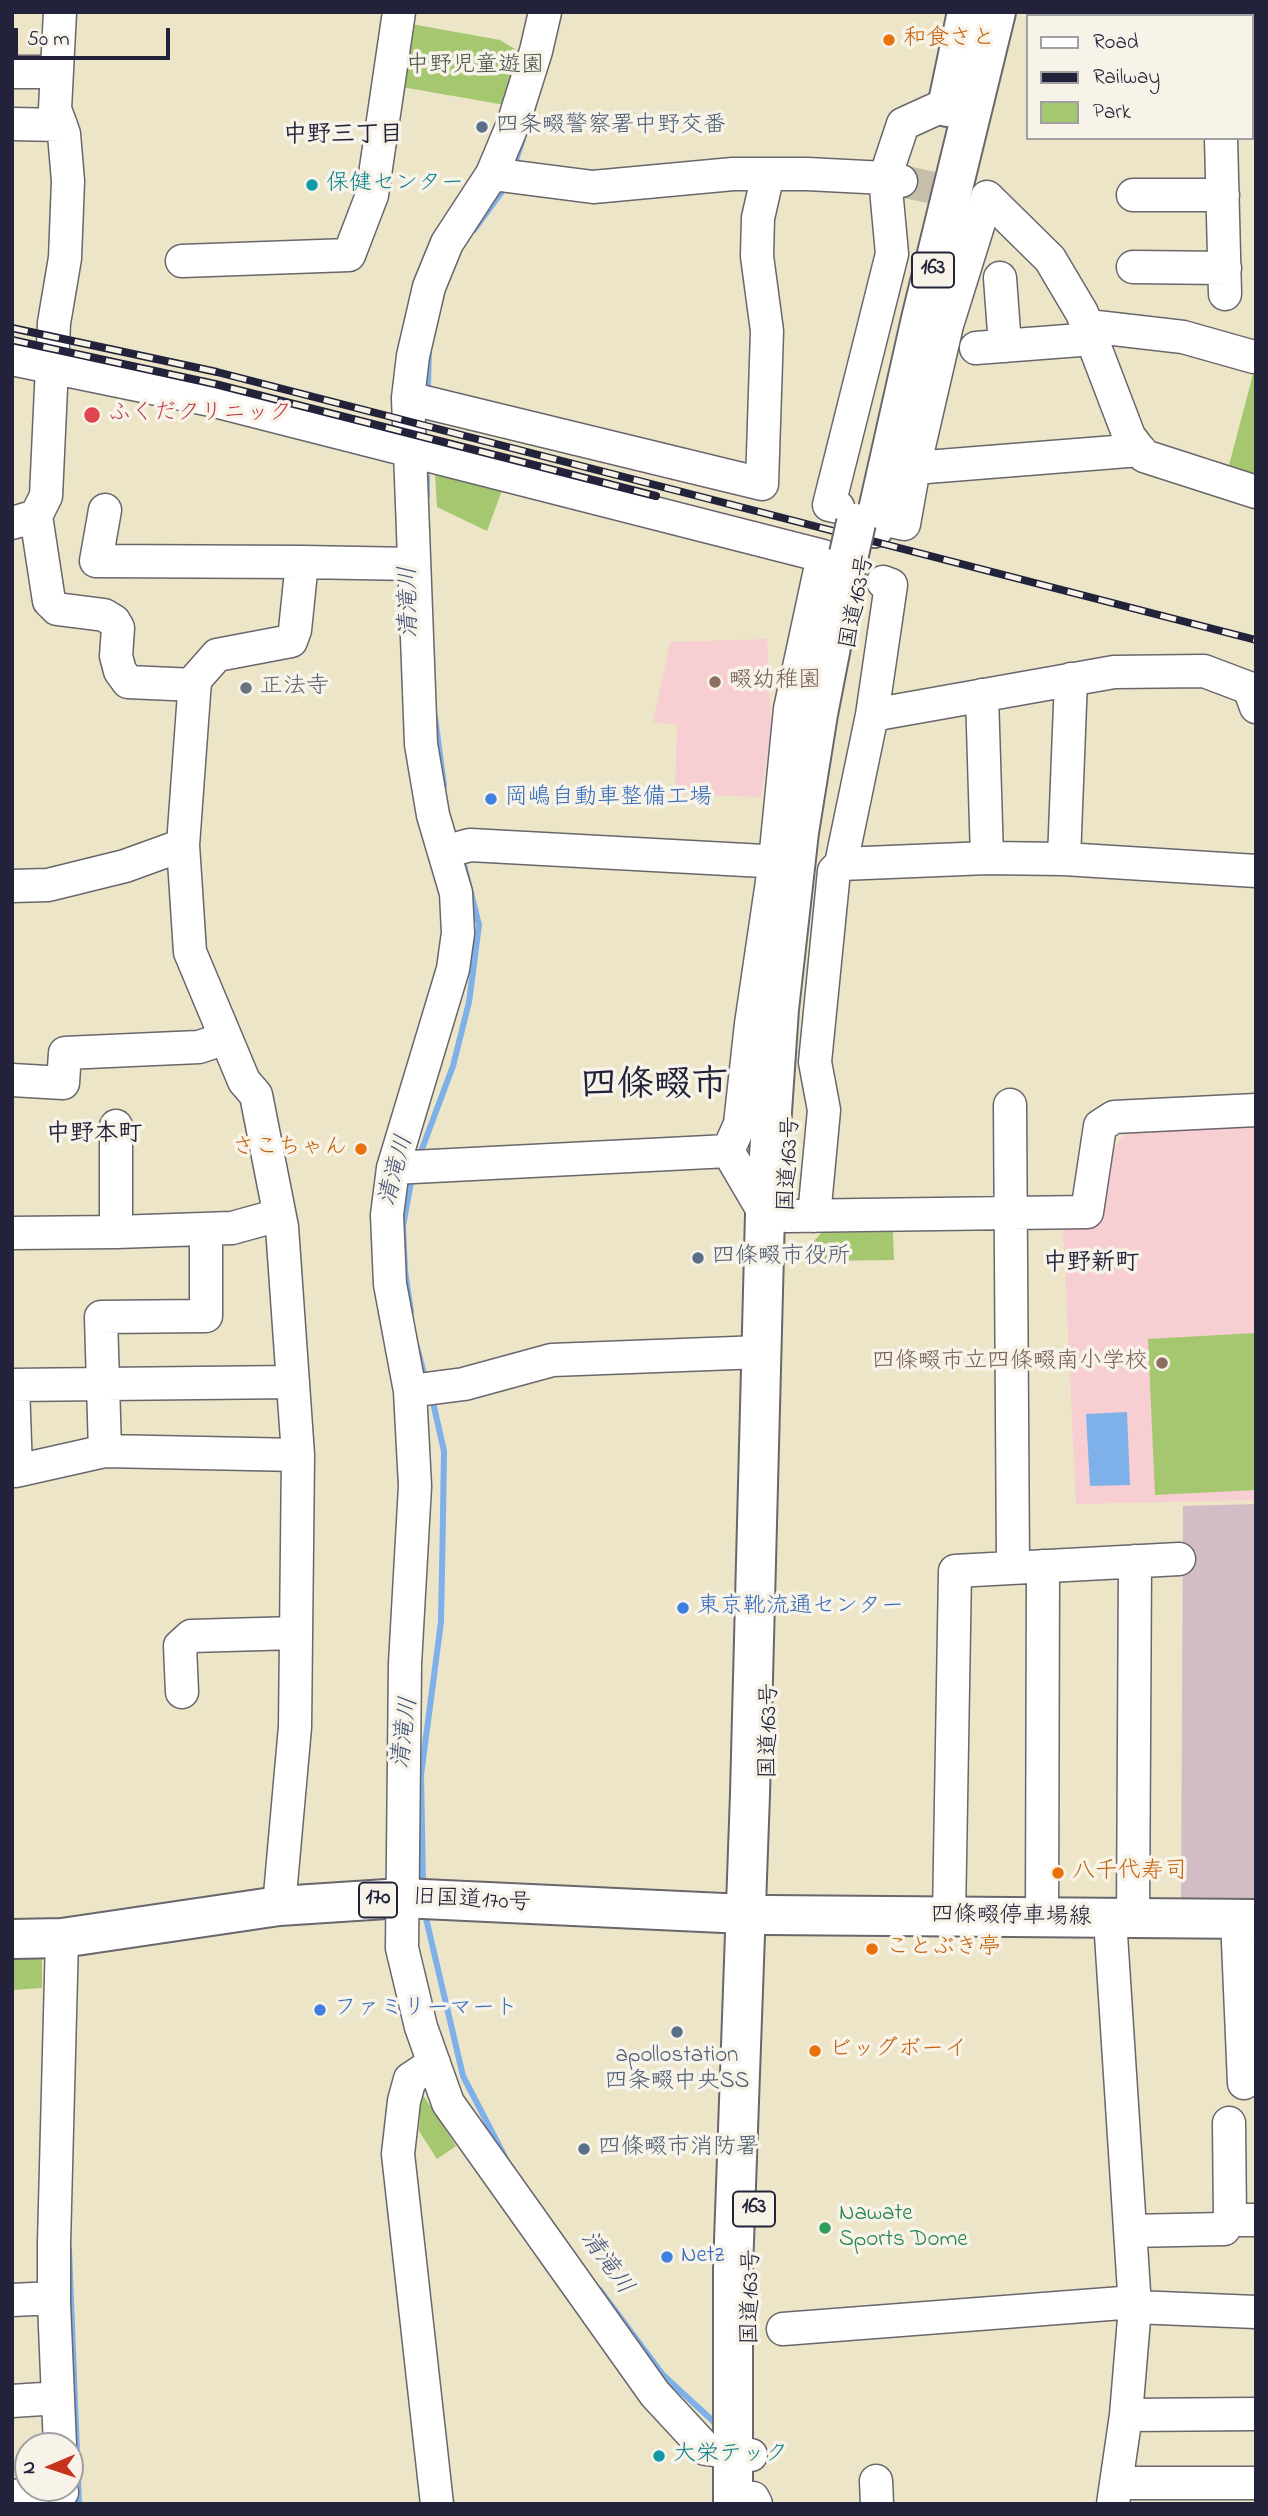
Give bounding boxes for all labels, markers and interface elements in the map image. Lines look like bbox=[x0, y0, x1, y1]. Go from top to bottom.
scale bar bbox=[18, 14, 173, 58]
legend bbox=[1026, 14, 1254, 140]
text: 50 m bbox=[27, 25, 70, 55]
place label: 和食さと bbox=[903, 26, 995, 54]
text: Road bbox=[1093, 28, 1139, 58]
marker: 和食さと bbox=[881, 32, 897, 48]
park label: 中野児童遊園 bbox=[406, 53, 544, 81]
text: Railway bbox=[1093, 63, 1160, 93]
text: Park bbox=[1093, 98, 1131, 128]
place label: 四条畷警察署中野交番 bbox=[496, 113, 726, 141]
marker: 四条畷警察署中野交番 bbox=[474, 119, 490, 135]
district label: 中野三丁目 bbox=[283, 123, 403, 151]
place label: 保健センター bbox=[326, 171, 464, 199]
marker: 保健センター bbox=[304, 177, 320, 193]
road number: 163 bbox=[912, 252, 954, 288]
place label: ふくだクリニック bbox=[108, 401, 292, 429]
marker: ふくだクリニック bbox=[82, 405, 102, 425]
street label: 国道163号 bbox=[836, 552, 882, 652]
water label: 清滝川 bbox=[396, 566, 426, 638]
place label: 畷幼稚園 bbox=[729, 668, 821, 696]
place label: 正法寺 bbox=[260, 674, 329, 702]
marker: 畷幼稚園 bbox=[707, 674, 723, 690]
marker: 正法寺 bbox=[238, 680, 254, 696]
place label: 岡嶋自動車整備工場 bbox=[505, 785, 712, 813]
marker: 岡嶋自動車整備工場 bbox=[483, 791, 499, 807]
district label: 四條畷市 bbox=[580, 1067, 728, 1111]
street label: 国道163号 bbox=[775, 1115, 807, 1213]
district label: 中野本町 bbox=[46, 1122, 142, 1150]
water label: 清滝川 bbox=[375, 1132, 421, 1210]
place label: さこちゃん bbox=[232, 1135, 347, 1163]
marker: さこちゃん bbox=[353, 1141, 369, 1157]
place label: 四條畷市役所 bbox=[712, 1244, 850, 1272]
marker: 四條畷市役所 bbox=[690, 1250, 706, 1266]
district label: 中野新町 bbox=[1043, 1251, 1139, 1279]
place label: 四條畷市立四條畷南小学校 bbox=[872, 1349, 1148, 1377]
marker: 四條畷市立四條畷南小学校 bbox=[1154, 1355, 1170, 1371]
place label: 東京靴流通センター bbox=[697, 1594, 904, 1622]
marker: 東京靴流通センター bbox=[675, 1600, 691, 1616]
street label: 国道163号 bbox=[756, 1683, 786, 1779]
water label: 清滝川 bbox=[388, 1696, 426, 1770]
place label: 八千代寿司 bbox=[1072, 1859, 1187, 1887]
marker: 八千代寿司 bbox=[1050, 1865, 1066, 1881]
road number: 170 bbox=[359, 1882, 397, 1918]
street label: 旧国道170号 bbox=[412, 1885, 532, 1919]
street label: 四條畷停車場線 bbox=[930, 1903, 1092, 1933]
place label: ことぶき亭 bbox=[886, 1935, 1001, 1963]
marker: ことぶき亭 bbox=[864, 1941, 880, 1957]
place label: ファミリーマート bbox=[334, 1996, 518, 2024]
marker: ファミリーマート bbox=[312, 2002, 328, 2018]
marker: apollostation 四条畷中央SS bbox=[669, 2024, 685, 2040]
place label: ビッグボーイ bbox=[829, 2037, 967, 2065]
place label: apollostation 四条畷中央SS bbox=[605, 2043, 749, 2097]
marker: ビッグボーイ bbox=[807, 2043, 823, 2059]
place label: 四條畷市消防署 bbox=[598, 2135, 759, 2163]
marker: 四條畷市消防署 bbox=[576, 2141, 592, 2157]
road number: 163 bbox=[733, 2192, 775, 2226]
place label: Nawate Sports Dome bbox=[839, 2201, 968, 2255]
marker: Nawate Sports Dome bbox=[817, 2220, 833, 2236]
water label: 清滝川 bbox=[572, 2226, 638, 2302]
place label: Netz bbox=[681, 2243, 724, 2271]
marker: Netz bbox=[659, 2249, 675, 2265]
street label: 国道163号 bbox=[738, 2249, 768, 2345]
north arrow bbox=[14, 2432, 84, 2502]
place label: 大栄テック bbox=[673, 2442, 788, 2470]
marker: 大栄テック bbox=[651, 2448, 667, 2464]
text: N bbox=[16, 2461, 43, 2475]

